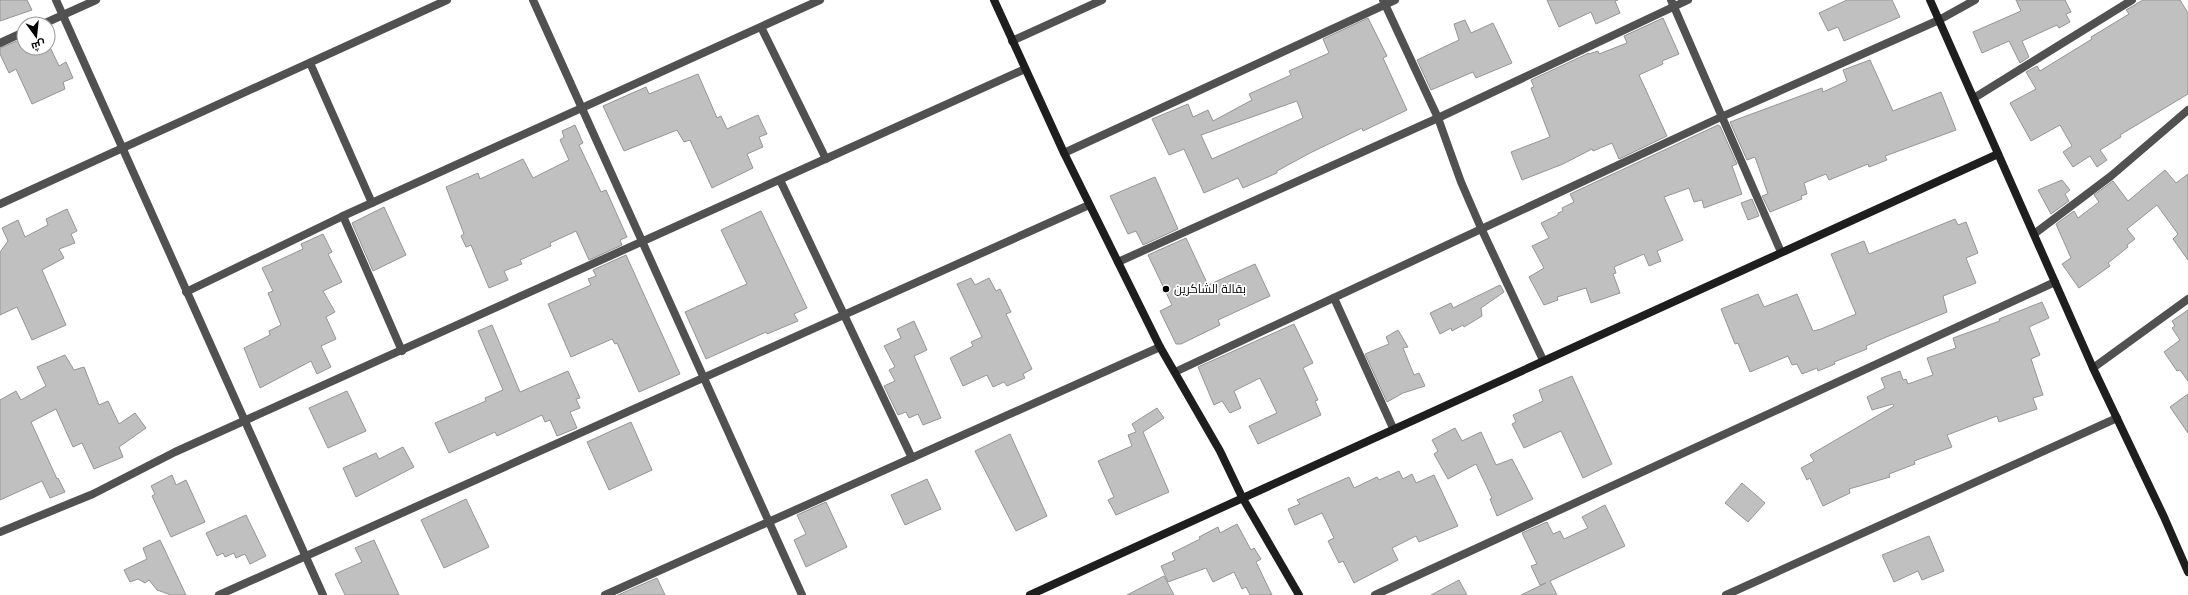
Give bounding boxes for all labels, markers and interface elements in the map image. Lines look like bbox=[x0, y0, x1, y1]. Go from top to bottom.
north arrow bbox=[16, 16, 56, 56]
text: ش bbox=[30, 37, 47, 54]
place label: بقالة الشاكرين bbox=[1174, 281, 1246, 296]
marker: بقالة الشاكرين bbox=[1161, 284, 1171, 294]

